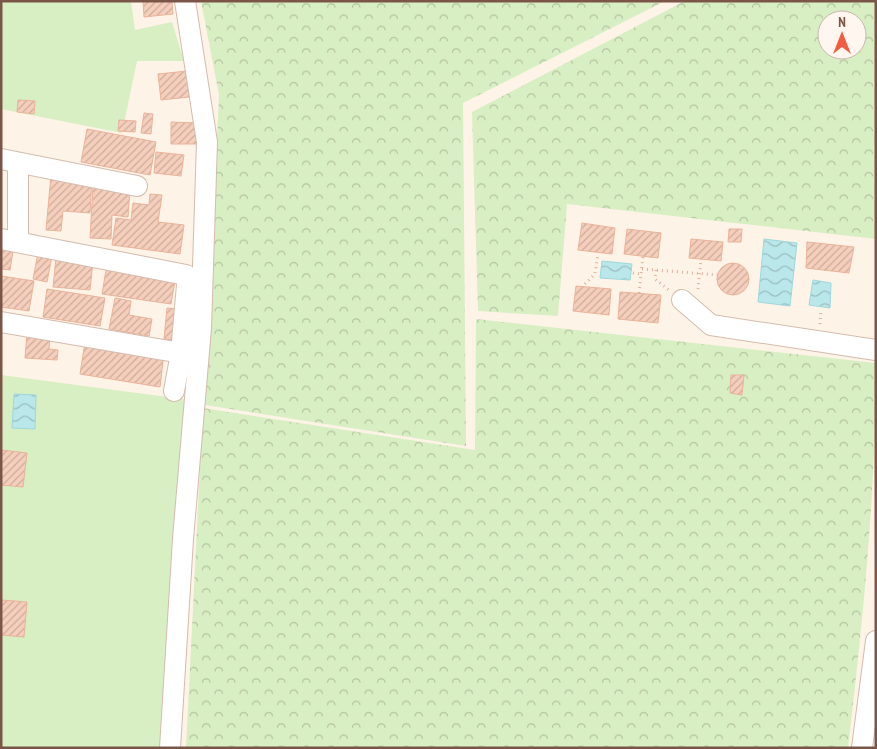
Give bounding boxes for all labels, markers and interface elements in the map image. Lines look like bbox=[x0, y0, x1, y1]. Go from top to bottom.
north arrow bbox=[817, 10, 867, 60]
text: N bbox=[838, 13, 846, 31]

